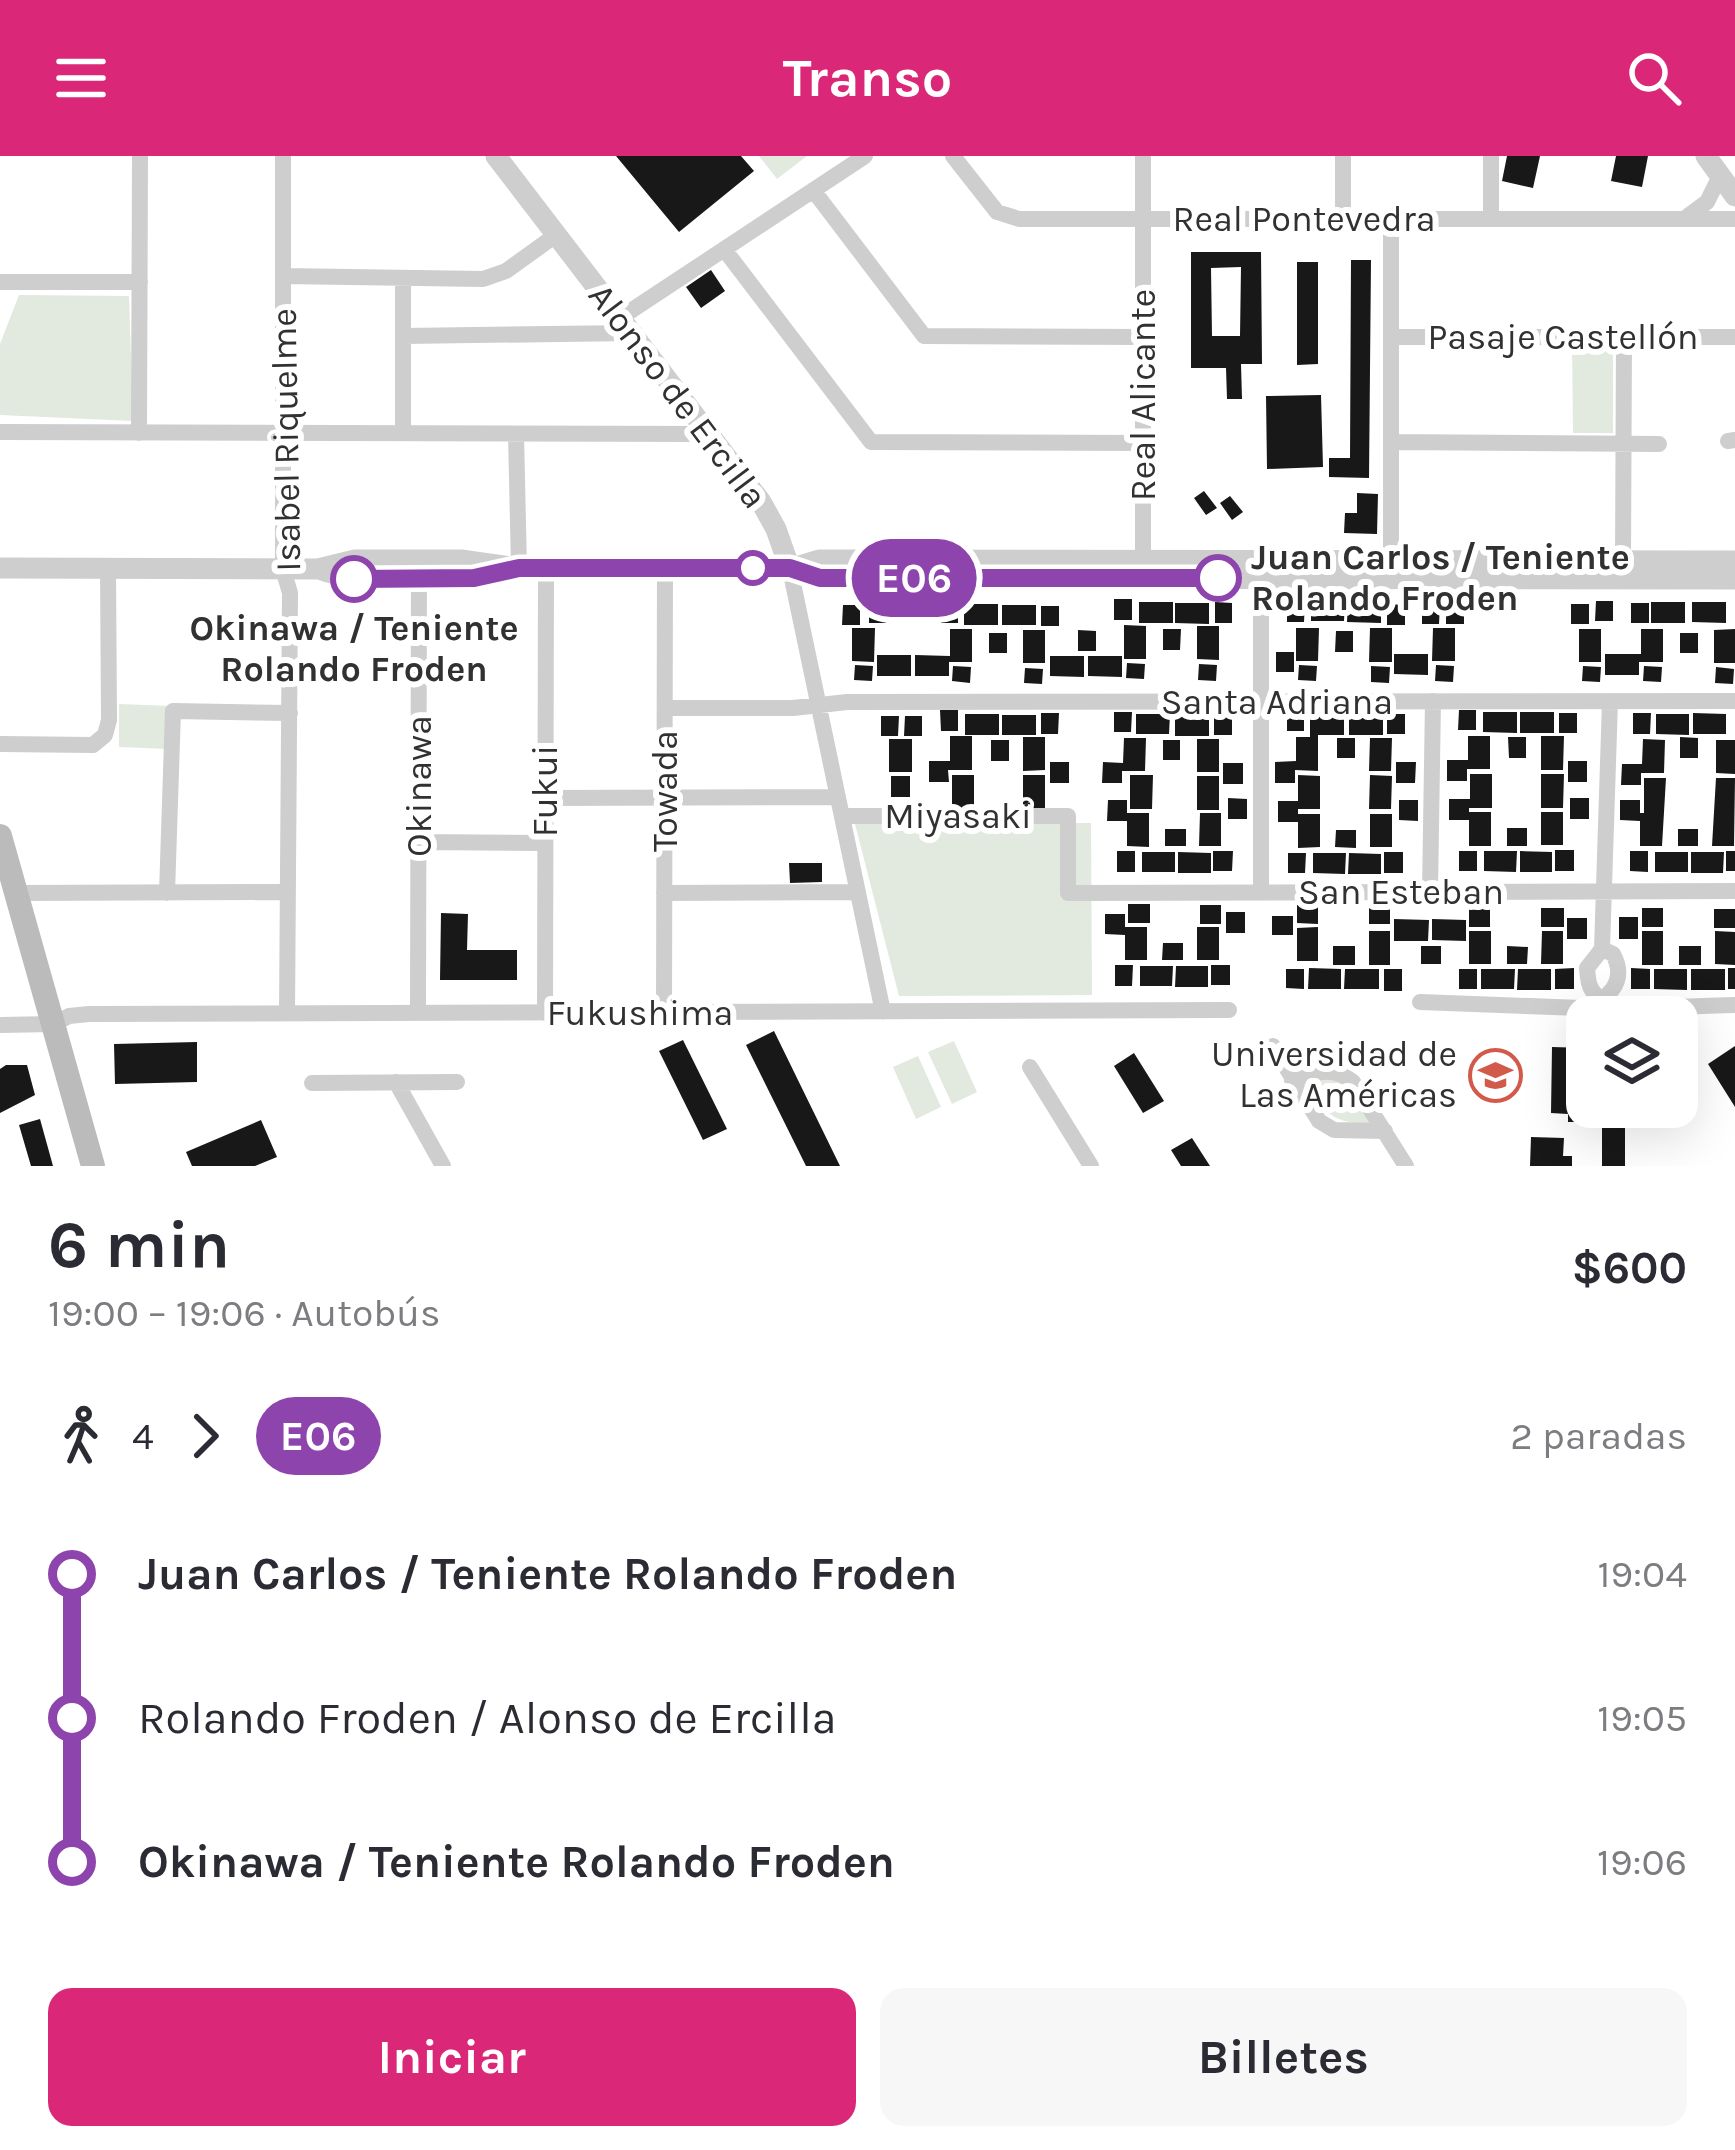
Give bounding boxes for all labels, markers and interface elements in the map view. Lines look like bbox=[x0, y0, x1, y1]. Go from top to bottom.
icon: menu bbox=[48, 45, 114, 111]
icon: search bbox=[1621, 45, 1687, 111]
text: Transo bbox=[783, 46, 952, 110]
street label: Real Pontevedra bbox=[1172, 198, 1436, 240]
street label: Alonso de Ercilla bbox=[580, 275, 776, 517]
street label: Real Alicante bbox=[1122, 289, 1164, 501]
street label: Isabel Riquelme bbox=[263, 308, 309, 572]
street label: Pasaje Castellón bbox=[1427, 316, 1699, 358]
place label: Juan Carlos / Teniente Rolando Froden bbox=[1251, 536, 1630, 619]
line badge: E06 bbox=[845, 539, 983, 617]
unlabelled marker bbox=[737, 552, 769, 584]
text: E06 bbox=[876, 553, 952, 603]
marker: Juan Carlos / Teniente Rolando Froden bbox=[1196, 556, 1240, 600]
marker: Okinawa / Teniente Rolando Froden bbox=[332, 557, 376, 601]
place label: Okinawa / Teniente Rolando Froden bbox=[190, 607, 518, 690]
street label: Santa Adriana bbox=[1161, 681, 1393, 723]
street label: Okinawa bbox=[398, 715, 440, 857]
street label: Towada bbox=[644, 730, 686, 852]
street label: Fukui bbox=[524, 745, 566, 837]
street label: Miyasaki bbox=[884, 795, 1032, 837]
street label: San Esteban bbox=[1298, 871, 1504, 913]
street label: Fukushima bbox=[547, 992, 733, 1034]
map controls bbox=[1566, 996, 1698, 1128]
button: layers bbox=[1566, 996, 1698, 1128]
place label: Universidad de Las Américas bbox=[1211, 1033, 1457, 1116]
school or university icon: Universidad de Las Américas bbox=[1468, 1047, 1524, 1103]
text: 6 min bbox=[48, 1206, 230, 1284]
text: $600 bbox=[1572, 1242, 1687, 1294]
text: 19:00 – 19:06 · Autobús bbox=[48, 1290, 440, 1336]
icon: walk bbox=[48, 1403, 114, 1469]
icon: forward bbox=[172, 1403, 238, 1469]
text: E06 bbox=[280, 1411, 357, 1461]
text: 4 bbox=[132, 1413, 154, 1459]
text: 2 paradas bbox=[1510, 1413, 1687, 1459]
text: Juan Carlos / Teniente Rolando Froden bbox=[138, 1548, 957, 1600]
text: 19:04 bbox=[1598, 1551, 1687, 1597]
text: Rolando Froden / Alonso de Ercilla bbox=[138, 1692, 837, 1744]
text: 19:05 bbox=[1597, 1695, 1687, 1741]
text: Okinawa / Teniente Rolando Froden bbox=[138, 1836, 895, 1888]
text: 19:06 bbox=[1597, 1839, 1687, 1885]
button: Iniciar bbox=[48, 1988, 856, 2126]
button: Billetes bbox=[880, 1988, 1687, 2126]

